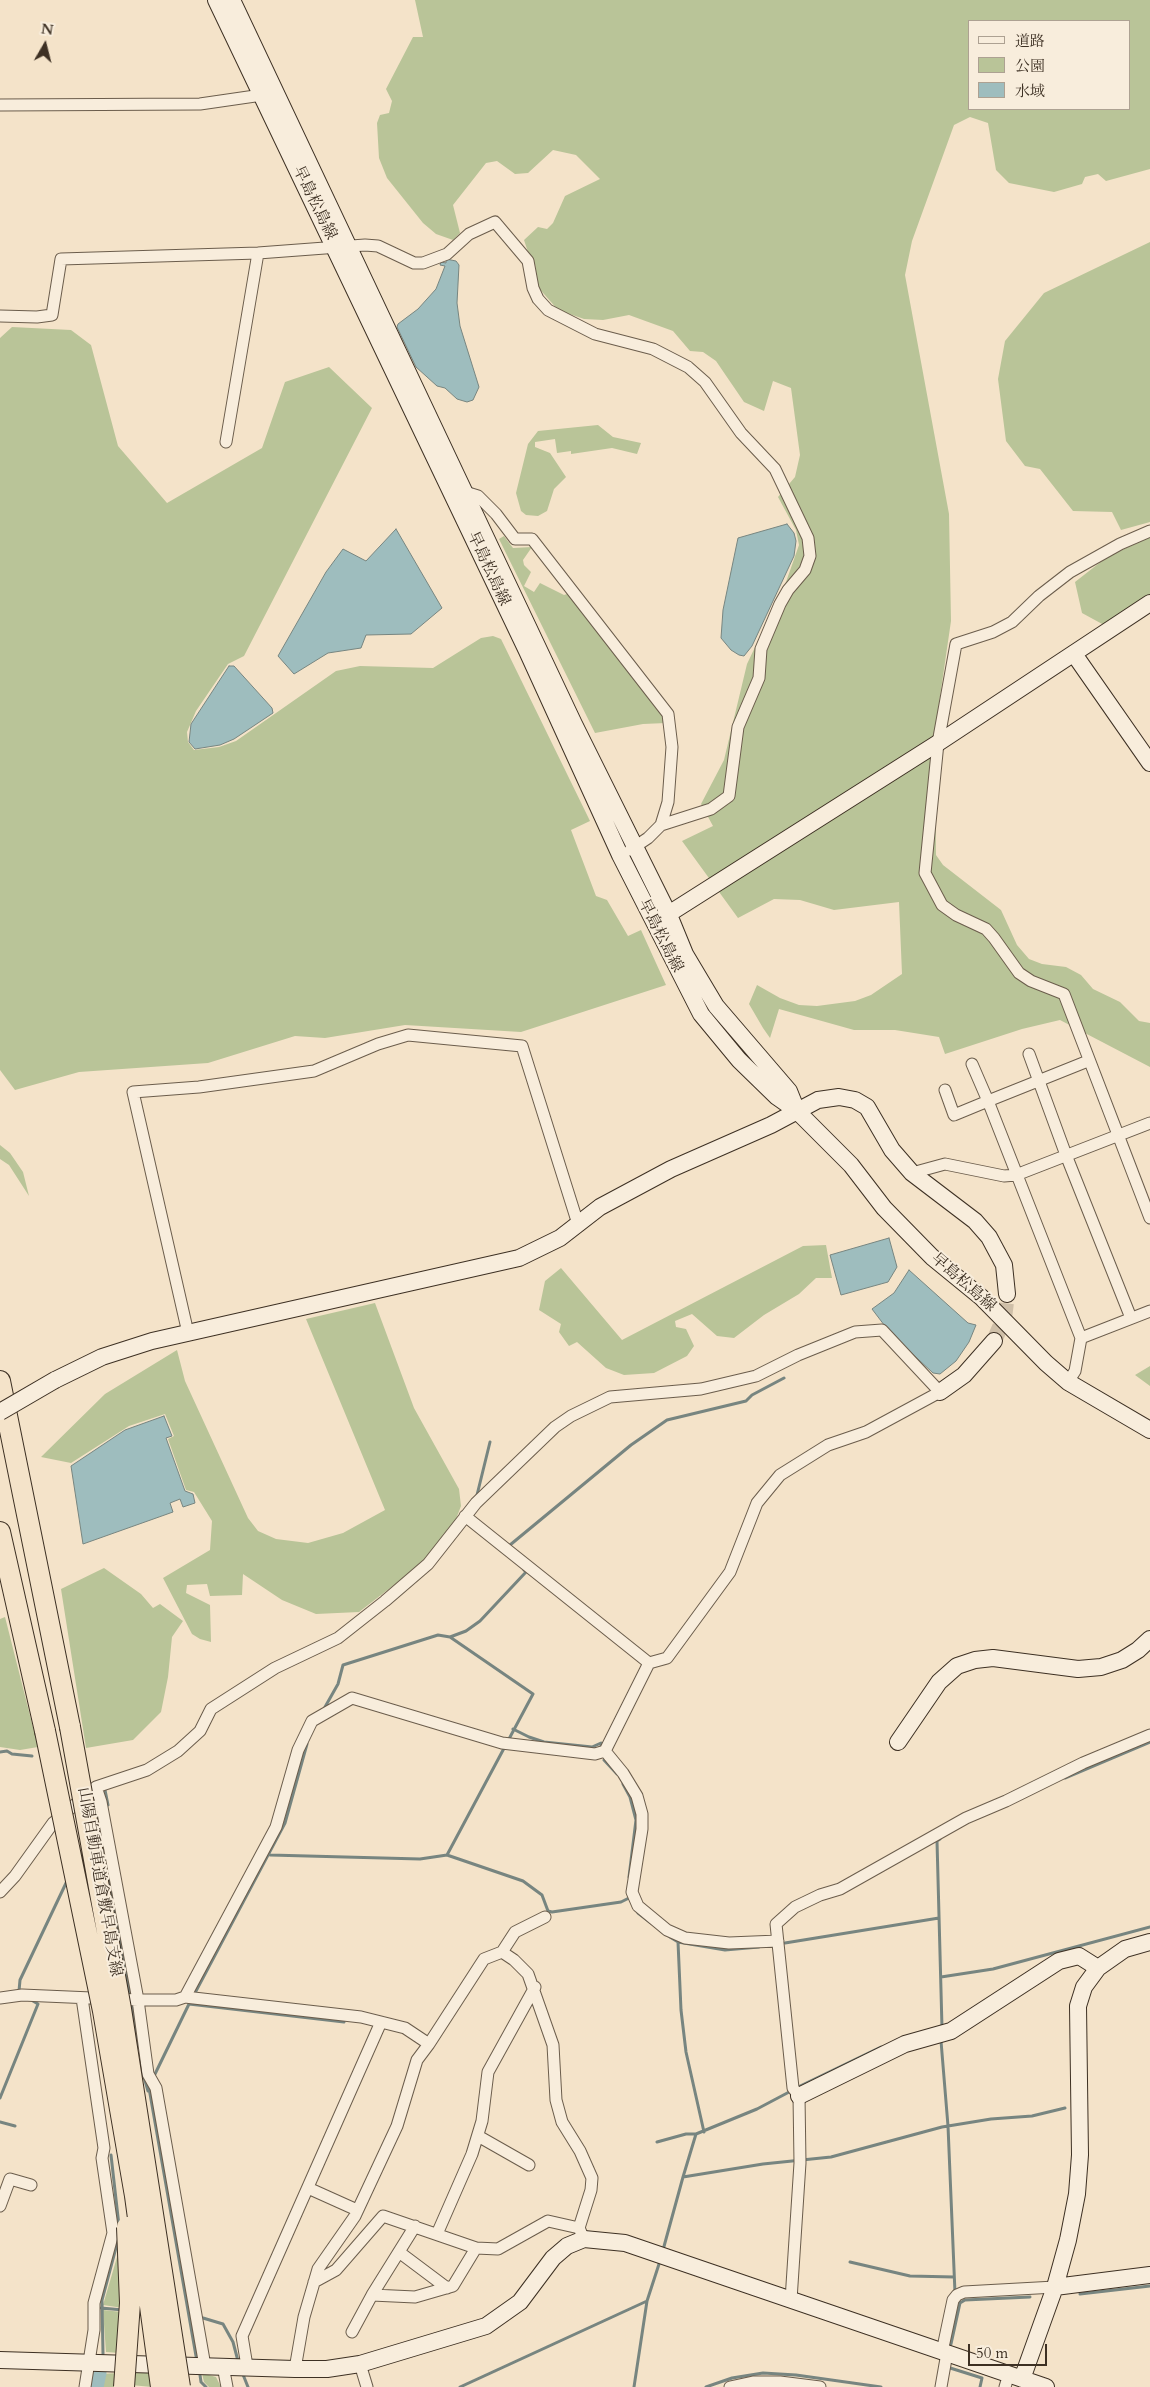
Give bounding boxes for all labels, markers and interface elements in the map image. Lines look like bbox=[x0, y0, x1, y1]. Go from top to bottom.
text: N bbox=[40, 19, 54, 40]
north arrow bbox=[20, 20, 70, 70]
legend bbox=[968, 20, 1130, 110]
text: 道路 bbox=[1015, 31, 1045, 51]
text: 公園 bbox=[1015, 56, 1045, 76]
text: 水域 bbox=[1015, 81, 1045, 101]
street label: 早島松島線 bbox=[288, 163, 340, 243]
street label: 早島松島線 bbox=[462, 529, 514, 609]
street label: 早島松島線 bbox=[633, 896, 687, 976]
street label: 早島松島線 bbox=[927, 1250, 999, 1316]
street label: 山陽自動車道倉敷早島支線 bbox=[73, 1786, 125, 1978]
scale bar bbox=[970, 2334, 1049, 2366]
text: 50 m bbox=[976, 2343, 1008, 2363]

